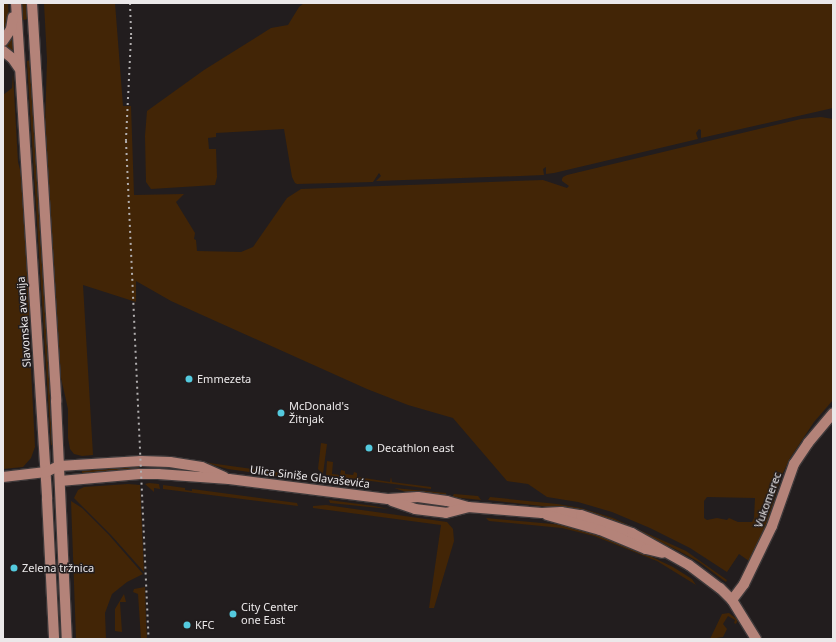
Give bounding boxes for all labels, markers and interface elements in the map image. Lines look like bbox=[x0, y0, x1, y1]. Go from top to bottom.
street label: Slavonska avenija bbox=[14, 276, 34, 368]
place label: Emmezeta bbox=[197, 372, 251, 386]
marker: Emmezeta bbox=[184, 374, 194, 384]
place label: McDonald's Žitnjak bbox=[289, 400, 349, 426]
marker: McDonald's Žitnjak bbox=[276, 408, 286, 418]
place label: Decathlon east bbox=[377, 441, 454, 455]
marker: Decathlon east bbox=[364, 443, 374, 453]
street label: Ulica Siniše Glavaševića bbox=[249, 463, 371, 491]
street label: Vukomerec bbox=[752, 470, 784, 530]
place label: Zelena tržnica bbox=[22, 561, 94, 575]
marker: Zelena tržnica bbox=[9, 563, 19, 573]
place label: City Center one East bbox=[241, 601, 298, 627]
marker: City Center one East bbox=[228, 609, 238, 619]
place label: KFC bbox=[195, 618, 214, 632]
marker: KFC bbox=[182, 620, 192, 630]

